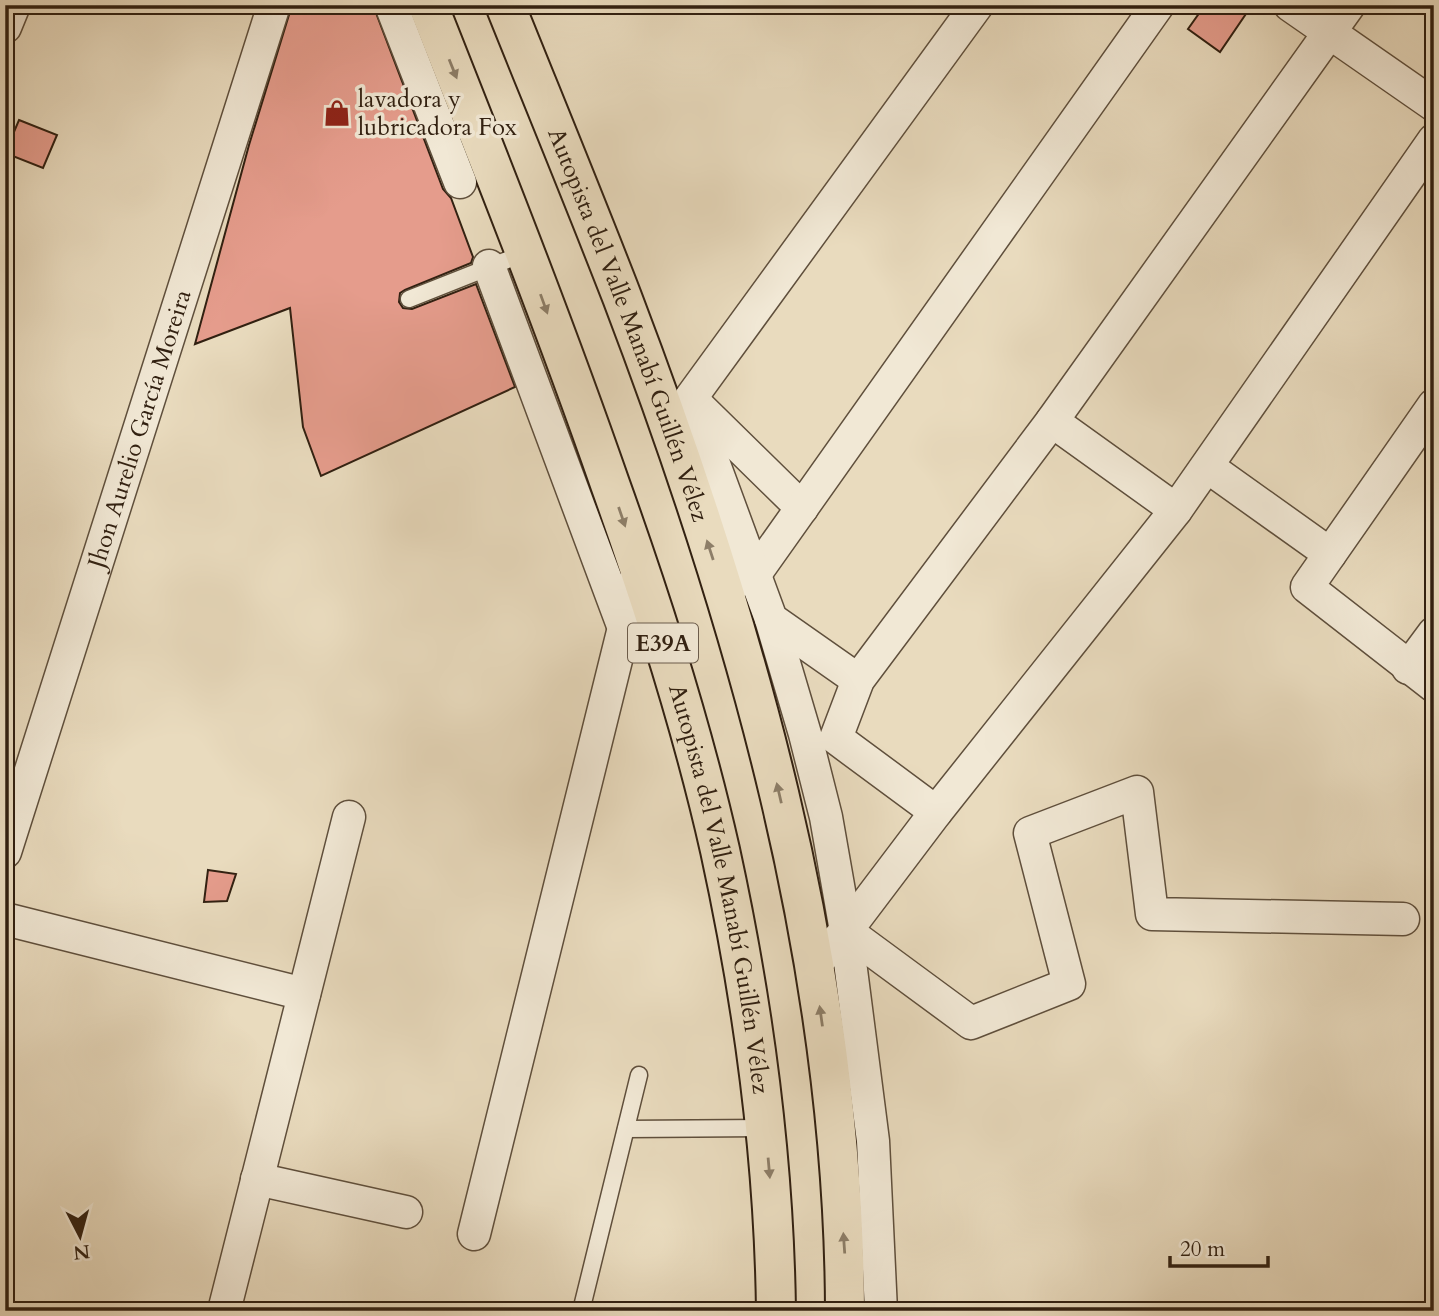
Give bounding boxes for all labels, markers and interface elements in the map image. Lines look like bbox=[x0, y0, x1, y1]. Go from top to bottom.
one-way arrow bbox=[448, 58, 459, 79]
place label: lavadora y lubricadora Fox bbox=[358, 83, 517, 144]
shop icon: lavadora y lubricadora Fox bbox=[322, 98, 352, 128]
street label: Autopista del Valle Manabí Guillén Vélez bbox=[540, 123, 717, 526]
street label: Jhon Aurelio García Moreira bbox=[79, 285, 199, 575]
one-way arrow bbox=[539, 293, 550, 314]
one-way arrow bbox=[617, 507, 628, 528]
one-way arrow bbox=[704, 540, 715, 561]
road number: E39A bbox=[628, 624, 698, 663]
street label: Autopista del Valle Manabí Guillén Vélez bbox=[661, 680, 778, 1096]
one-way arrow bbox=[773, 782, 784, 804]
one-way arrow bbox=[815, 1005, 826, 1027]
one-way arrow bbox=[764, 1157, 775, 1179]
north arrow bbox=[46, 1200, 116, 1270]
scale bar bbox=[1170, 1225, 1268, 1269]
one-way arrow bbox=[838, 1231, 849, 1253]
text: 20 m bbox=[1180, 1235, 1225, 1264]
text: N bbox=[72, 1238, 91, 1266]

